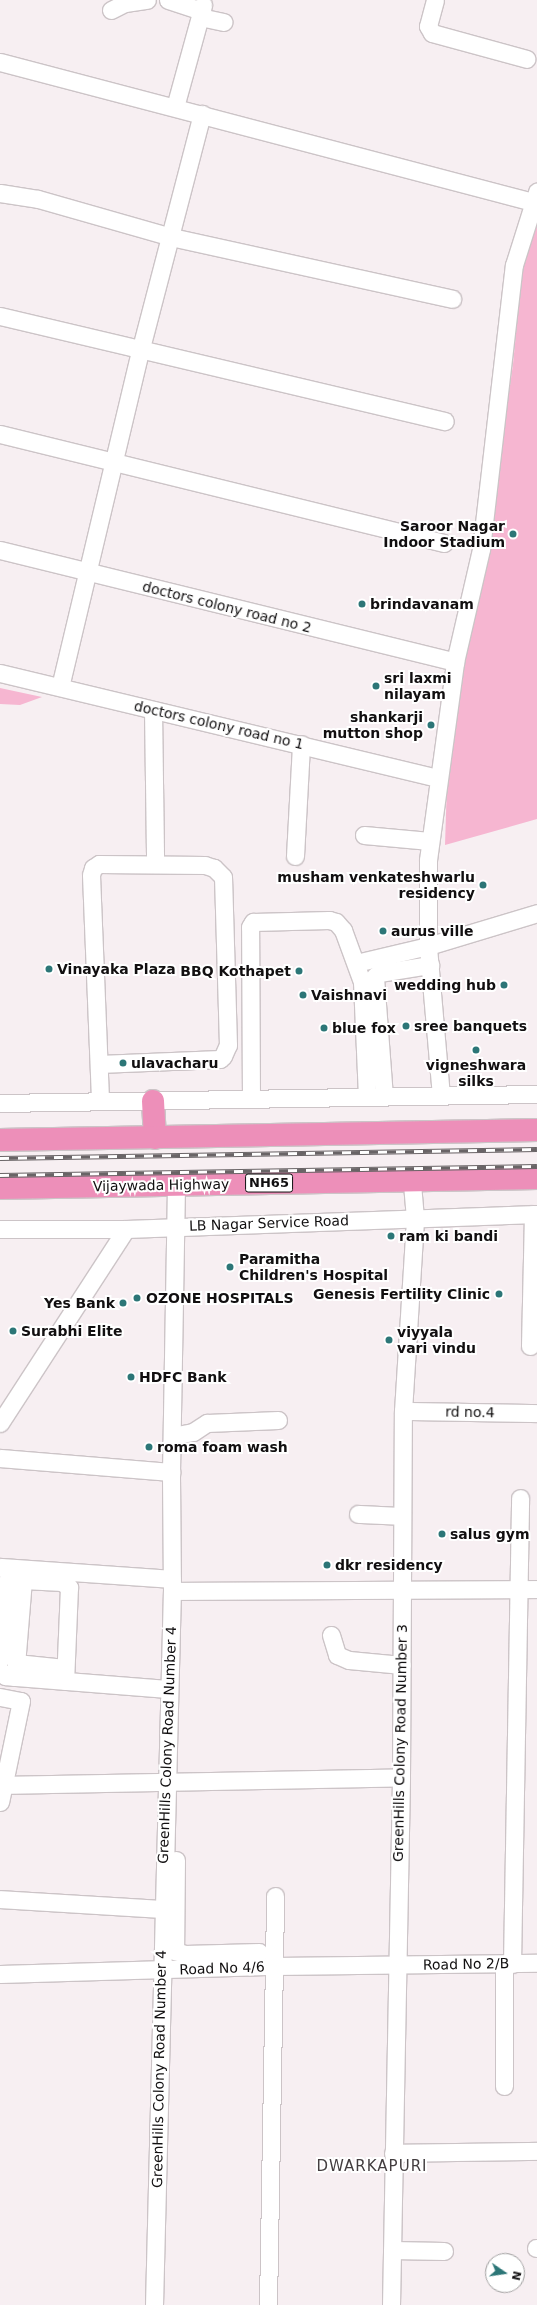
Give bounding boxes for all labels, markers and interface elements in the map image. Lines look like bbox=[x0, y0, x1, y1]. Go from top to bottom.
place label: Saroor Nagar Indoor Stadium bbox=[383, 518, 505, 550]
marker: Saroor Nagar Indoor Stadium bbox=[508, 529, 518, 539]
street label: doctors colony road no 2 bbox=[141, 578, 313, 636]
place label: brindavanam bbox=[370, 596, 474, 612]
marker: brindavanam bbox=[357, 599, 367, 609]
place label: sri laxmi nilayam bbox=[384, 670, 452, 702]
marker: sri laxmi nilayam bbox=[371, 681, 381, 691]
street label: doctors colony road no 1 bbox=[132, 697, 306, 753]
place label: shankarji mutton shop bbox=[323, 709, 423, 742]
marker: shankarji mutton shop bbox=[426, 720, 436, 730]
place label: musham venkateshwarlu residency bbox=[277, 869, 475, 902]
marker: musham venkateshwarlu residency bbox=[478, 880, 488, 890]
place label: aurus ville bbox=[391, 923, 474, 939]
marker: aurus ville bbox=[378, 926, 388, 936]
place label: Vinayaka Plaza bbox=[57, 961, 176, 977]
place label: BBQ Kothapet bbox=[180, 963, 291, 979]
marker: Vinayaka Plaza bbox=[44, 964, 54, 974]
marker: BBQ Kothapet bbox=[294, 966, 304, 976]
place label: wedding hub bbox=[394, 977, 496, 993]
marker: wedding hub bbox=[499, 980, 509, 990]
place label: Vaishnavi bbox=[311, 987, 387, 1003]
marker: Vaishnavi bbox=[298, 990, 308, 1000]
place label: sree banquets bbox=[414, 1018, 527, 1034]
place label: blue fox bbox=[332, 1020, 396, 1036]
marker: sree banquets bbox=[401, 1021, 411, 1031]
marker: blue fox bbox=[319, 1023, 329, 1033]
marker: vigneshwara silks bbox=[471, 1045, 481, 1055]
place label: ulavacharu bbox=[131, 1055, 218, 1071]
place label: vigneshwara silks bbox=[426, 1057, 526, 1090]
marker: ulavacharu bbox=[118, 1058, 128, 1068]
road number: NH65 bbox=[245, 1172, 293, 1194]
street label: Vijaywada Highway bbox=[93, 1175, 229, 1195]
street label: LB Nagar Service Road bbox=[189, 1212, 349, 1234]
place label: ram ki bandi bbox=[399, 1228, 498, 1244]
marker: ram ki bandi bbox=[386, 1231, 396, 1241]
place label: Paramitha Children's Hospital bbox=[239, 1251, 388, 1284]
marker: Paramitha Children's Hospital bbox=[224, 1261, 236, 1273]
place label: Genesis Fertility Clinic bbox=[313, 1286, 490, 1302]
marker: Genesis Fertility Clinic bbox=[493, 1288, 505, 1300]
place label: OZONE HOSPITALS bbox=[146, 1290, 294, 1306]
marker: OZONE HOSPITALS bbox=[131, 1292, 143, 1304]
place label: Yes Bank bbox=[44, 1295, 115, 1311]
marker: Yes Bank bbox=[118, 1298, 128, 1308]
place label: Surabhi Elite bbox=[21, 1323, 122, 1339]
place label: viyyala vari vindu bbox=[397, 1324, 476, 1356]
marker: Surabhi Elite bbox=[8, 1326, 18, 1336]
marker: viyyala vari vindu bbox=[384, 1335, 394, 1345]
place label: HDFC Bank bbox=[139, 1369, 226, 1385]
marker: HDFC Bank bbox=[126, 1372, 136, 1382]
street label: rd no.4 bbox=[445, 1403, 495, 1421]
place label: roma foam wash bbox=[157, 1439, 288, 1455]
marker: roma foam wash bbox=[144, 1442, 154, 1452]
place label: salus gym bbox=[450, 1526, 529, 1542]
marker: salus gym bbox=[437, 1529, 447, 1539]
place label: dkr residency bbox=[335, 1557, 443, 1573]
marker: dkr residency bbox=[322, 1560, 332, 1570]
street label: GreenHills Colony Road Number 3 bbox=[390, 1624, 410, 1862]
street label: GreenHills Colony Road Number 4 bbox=[154, 1626, 180, 1864]
street label: GreenHills Colony Road Number 4 bbox=[149, 1950, 169, 2188]
street label: Road No 2/B bbox=[423, 1955, 509, 1973]
street label: Road No 4/6 bbox=[179, 1958, 265, 1978]
district label: DWARKAPURI bbox=[317, 2158, 427, 2176]
north arrow bbox=[485, 2253, 525, 2293]
text: N bbox=[509, 2270, 524, 2282]

